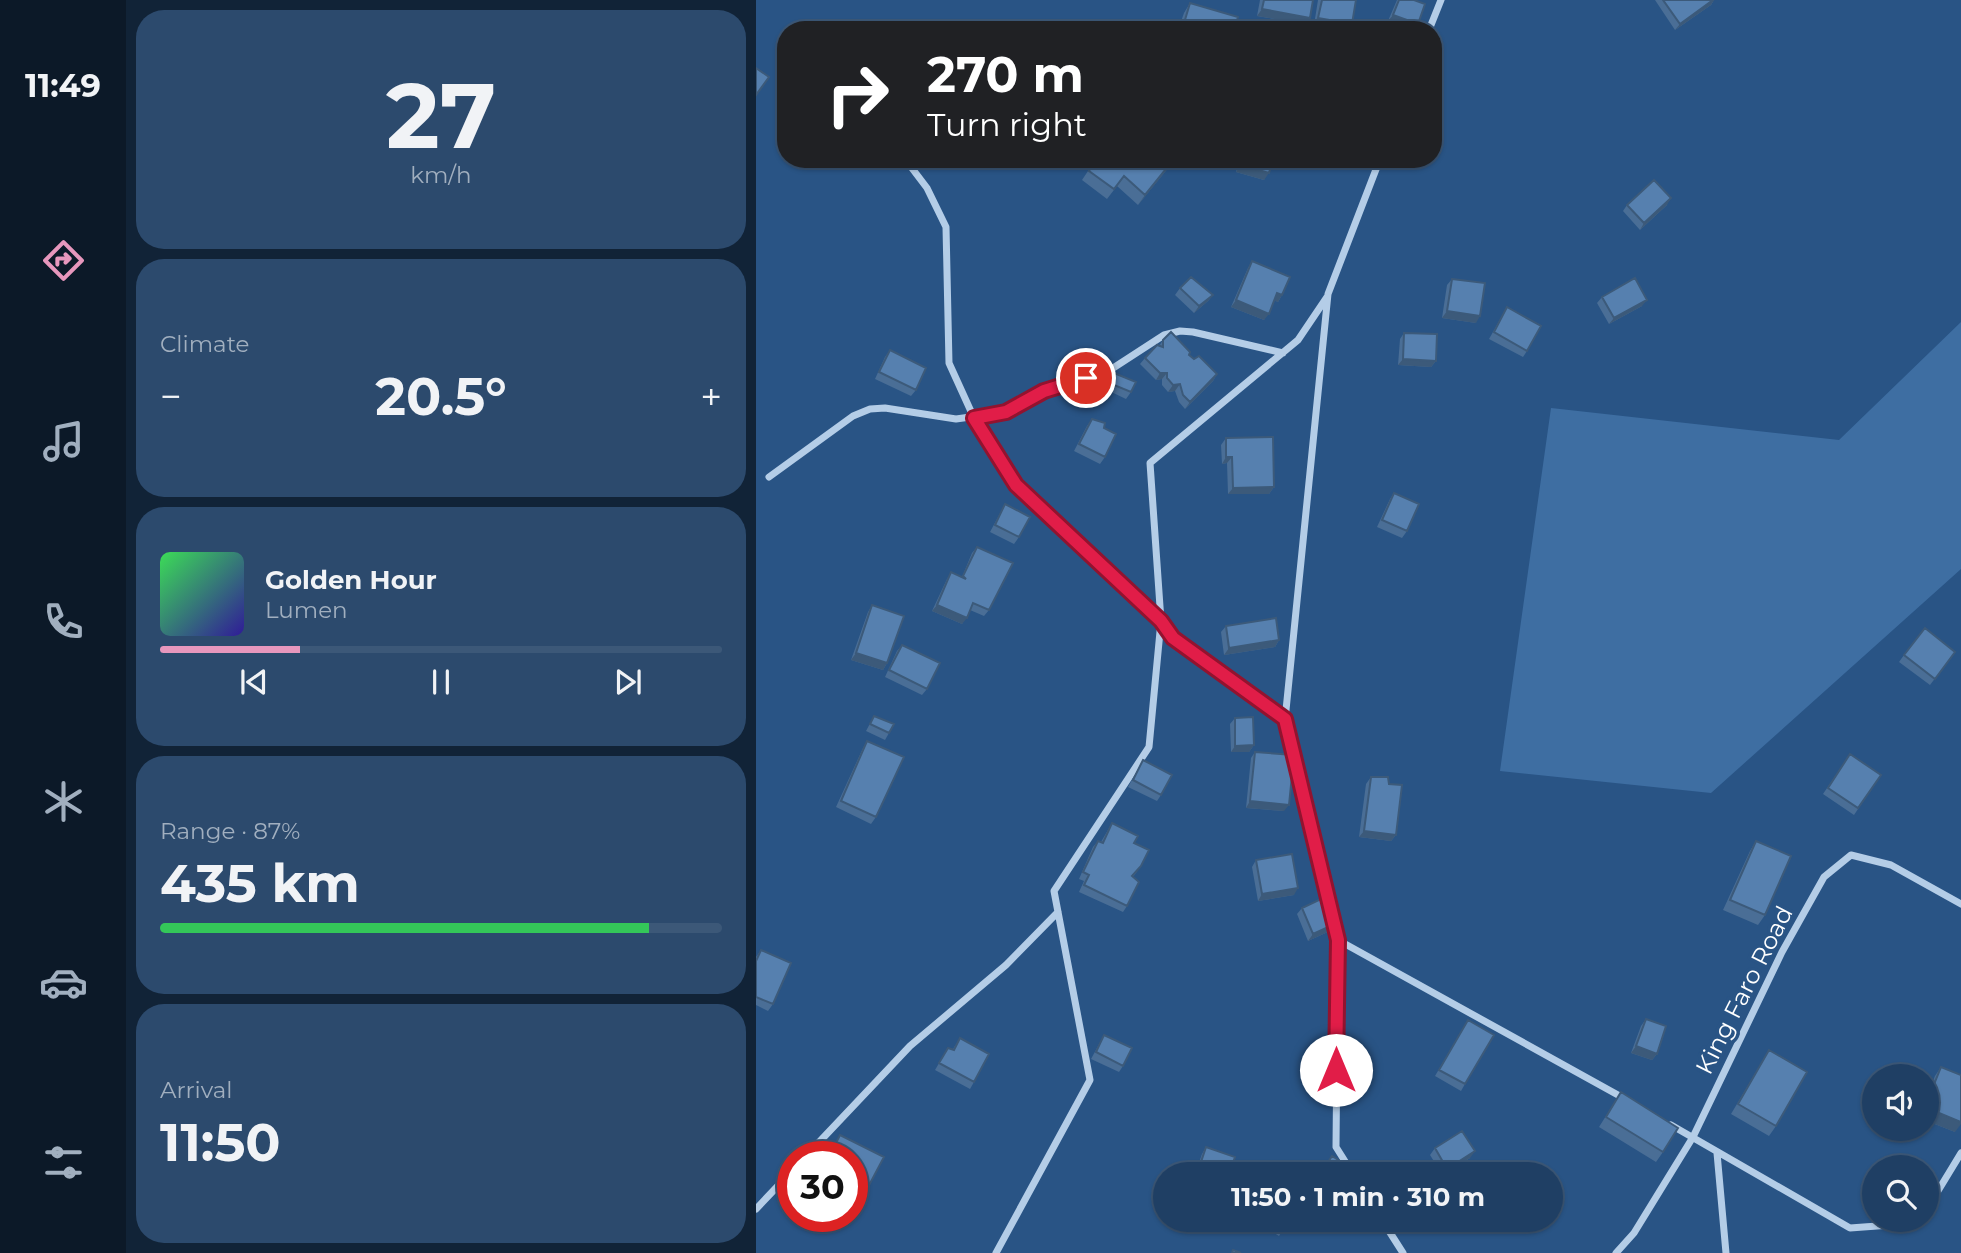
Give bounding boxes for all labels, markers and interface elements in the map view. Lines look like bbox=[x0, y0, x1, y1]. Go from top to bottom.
text: 270 m bbox=[927, 45, 1084, 104]
icon: right bbox=[812, 49, 903, 140]
text: 27 bbox=[386, 60, 496, 171]
text: 11:49 bbox=[25, 66, 101, 105]
text: Turn right bbox=[927, 105, 1087, 144]
text: km/h bbox=[410, 161, 472, 189]
icon: directions bbox=[39, 236, 88, 285]
text: Climate bbox=[160, 330, 249, 358]
pin bbox=[1056, 348, 1116, 408]
icon: arrive bbox=[1067, 359, 1105, 397]
text: 20.5° bbox=[375, 365, 507, 428]
text: − bbox=[160, 373, 182, 420]
text: + bbox=[700, 373, 722, 420]
icon: music bbox=[39, 417, 88, 466]
text: Golden Hour bbox=[265, 564, 437, 596]
text: Lumen bbox=[265, 596, 348, 624]
icon: phone bbox=[39, 597, 88, 646]
icon: previous bbox=[235, 663, 273, 701]
icon: pause bbox=[422, 663, 460, 701]
icon: next bbox=[609, 663, 647, 701]
icon: climate bbox=[39, 777, 88, 826]
text: Range · 87% bbox=[160, 817, 300, 845]
text: 435 km bbox=[160, 852, 360, 915]
street label: King Faro Road bbox=[1689, 901, 1799, 1079]
icon: car bbox=[39, 958, 88, 1007]
position arrow bbox=[1299, 1033, 1373, 1107]
map controls bbox=[1862, 1064, 1939, 1232]
button: sound bbox=[1862, 1064, 1939, 1141]
text: Arrival bbox=[160, 1076, 233, 1104]
text: 11:50 bbox=[160, 1111, 281, 1174]
icon: filters bbox=[39, 1138, 88, 1187]
speed limit sign: 30 bbox=[777, 1141, 868, 1232]
button: search bbox=[1862, 1155, 1939, 1232]
text: 11:50 · 1 min · 310 m bbox=[1231, 1181, 1485, 1213]

